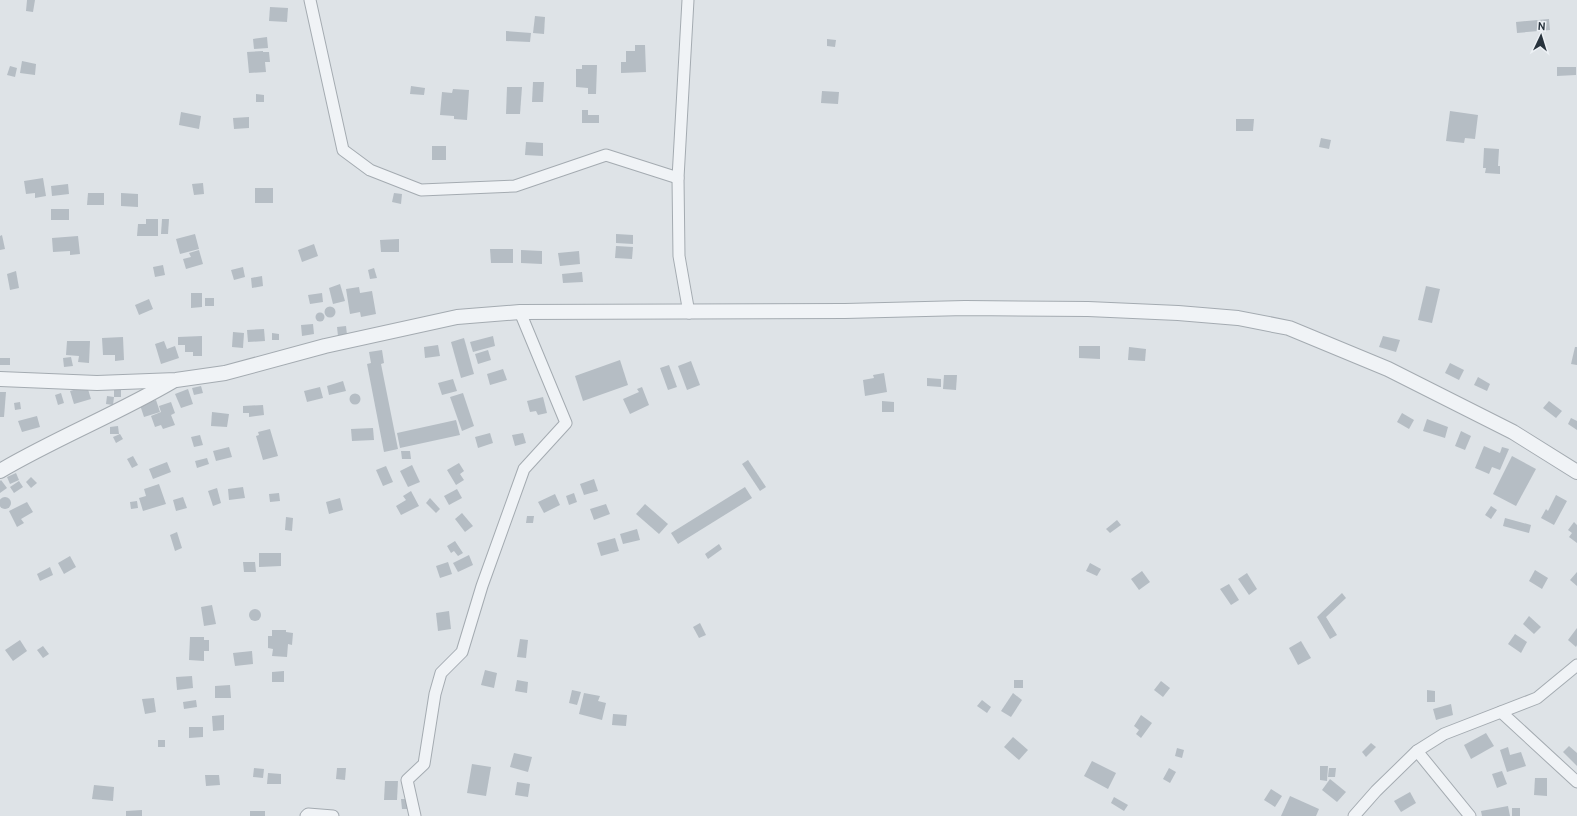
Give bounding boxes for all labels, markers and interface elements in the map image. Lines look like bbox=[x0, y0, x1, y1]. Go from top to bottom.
north arrow bbox=[1521, 16, 1561, 56]
text: N bbox=[1537, 19, 1546, 33]

